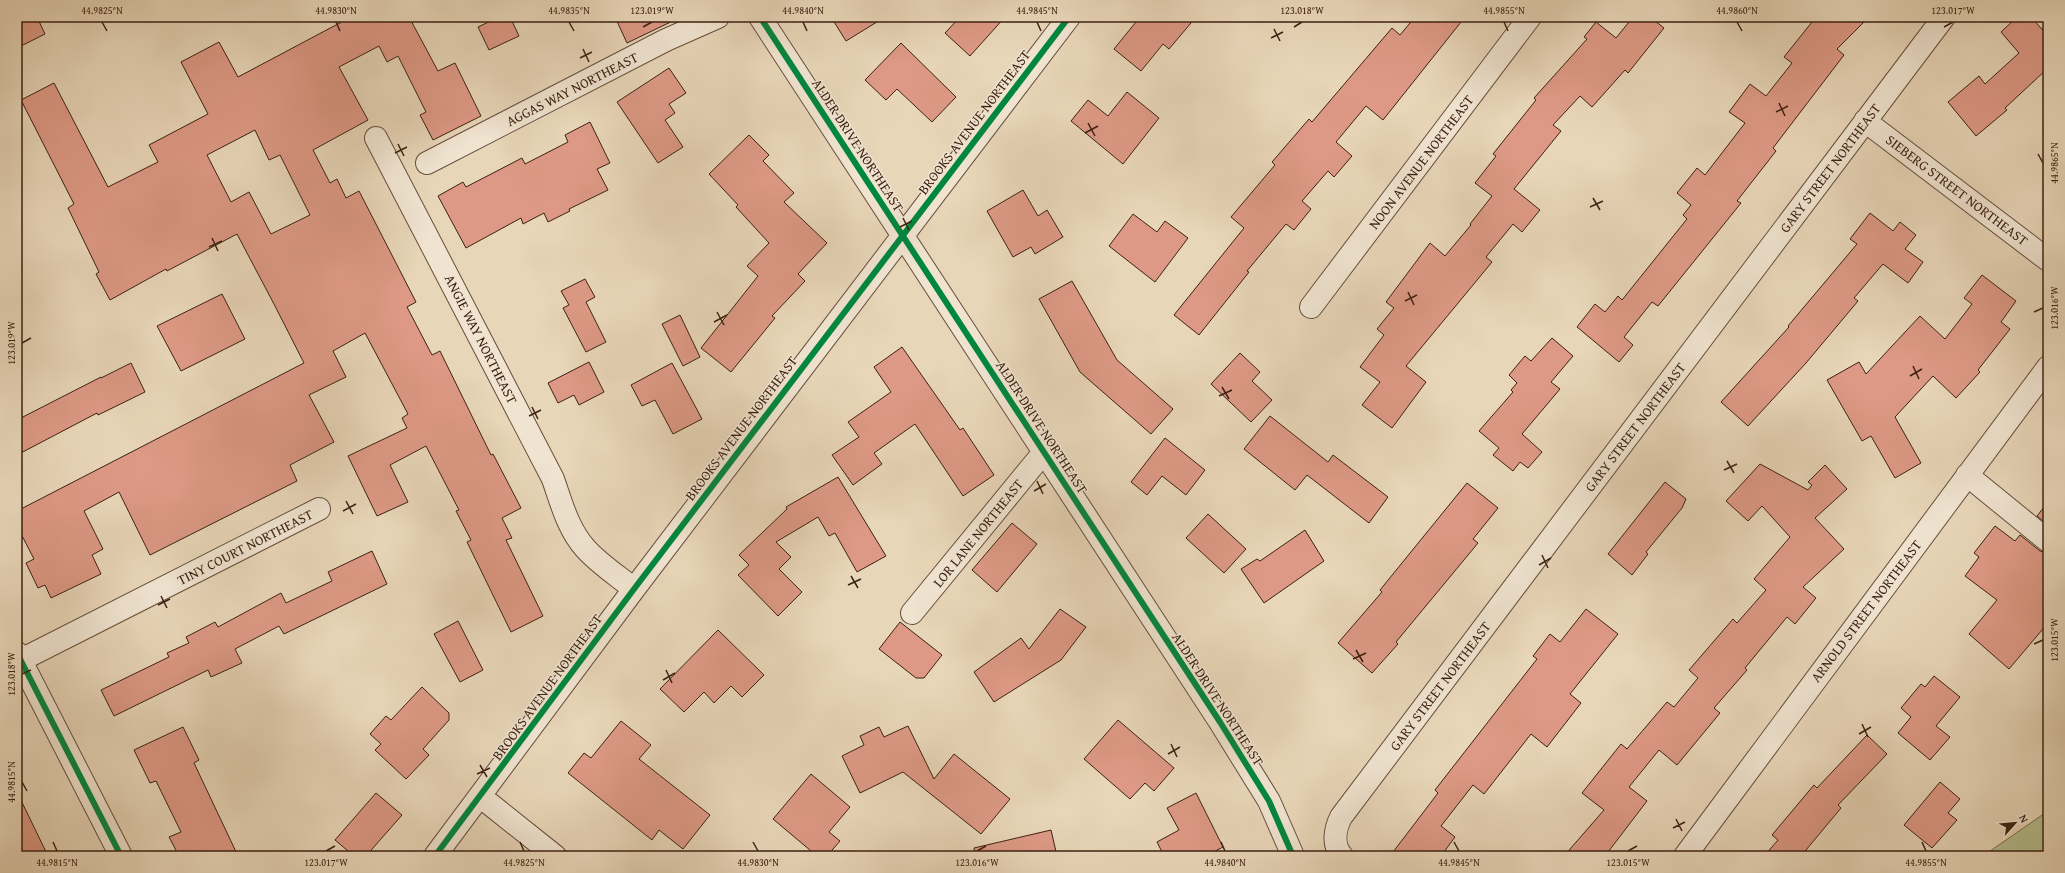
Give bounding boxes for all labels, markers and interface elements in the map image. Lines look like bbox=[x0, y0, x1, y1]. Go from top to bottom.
text: 44.9825°N bbox=[81, 3, 123, 18]
text: 44.9830°N bbox=[315, 3, 357, 18]
text: 44.9835°N bbox=[548, 3, 590, 18]
text: 123.019°W bbox=[630, 3, 674, 18]
text: 44.9840°N bbox=[782, 3, 824, 18]
text: 44.9845°N bbox=[1016, 3, 1058, 18]
text: 123.018°W bbox=[1280, 3, 1324, 18]
text: 44.9855°N bbox=[1483, 3, 1525, 18]
text: 44.9860°N bbox=[1716, 3, 1758, 18]
text: 123.017°W bbox=[1931, 3, 1975, 18]
street label: BROOKS AVENUE NORTHEAST bbox=[913, 45, 1035, 198]
street label: AGGAS WAY NORTHEAST bbox=[503, 47, 642, 131]
street label: ALDER DRIVE NORTHEAST bbox=[807, 75, 909, 216]
street label: NOON AVENUE NORTHEAST bbox=[1364, 91, 1478, 233]
street label: GARY STREET NORTHEAST bbox=[1775, 99, 1885, 237]
street label: SIEBERG STREET NORTHEAST bbox=[1882, 130, 2032, 250]
text: 44.9865°N bbox=[2047, 142, 2062, 184]
street label: ANGIE WAY NORTHEAST bbox=[440, 271, 522, 407]
text: 123.016°W bbox=[2047, 286, 2062, 330]
text: 123.019°W bbox=[4, 321, 19, 365]
street label: BROOKS AVENUE NORTHEAST bbox=[680, 351, 802, 504]
street label: ALDER DRIVE NORTHEAST bbox=[991, 357, 1093, 498]
street label: GARY STREET NORTHEAST bbox=[1580, 358, 1690, 496]
street label: LOR LANE NORTHEAST bbox=[928, 475, 1028, 591]
street label: TINY COURT NORTHEAST bbox=[174, 504, 316, 590]
street label: ARNOLD STREET NORTHEAST bbox=[1806, 536, 1926, 686]
street label: BROOKS AVENUE NORTHEAST bbox=[487, 610, 607, 764]
street label: GARY STREET NORTHEAST bbox=[1385, 617, 1495, 755]
text: 123.015°W bbox=[2047, 618, 2062, 662]
street label: ALDER DRIVE NORTHEAST bbox=[1167, 629, 1269, 770]
text: 123.018°W bbox=[4, 652, 19, 696]
text: 44.9815°N bbox=[4, 761, 19, 803]
north arrow bbox=[1995, 803, 2035, 843]
text: N bbox=[2015, 812, 2033, 826]
text: 44.9815°N bbox=[36, 855, 78, 870]
text: 123.017°W bbox=[304, 855, 348, 870]
text: 44.9825°N bbox=[503, 855, 545, 870]
text: 44.9830°N bbox=[737, 855, 779, 870]
text: 123.016°W bbox=[955, 855, 999, 870]
text: 44.9840°N bbox=[1204, 855, 1246, 870]
text: 44.9845°N bbox=[1438, 855, 1480, 870]
text: 123.015°W bbox=[1606, 855, 1650, 870]
text: 44.9855°N bbox=[1905, 855, 1947, 870]

